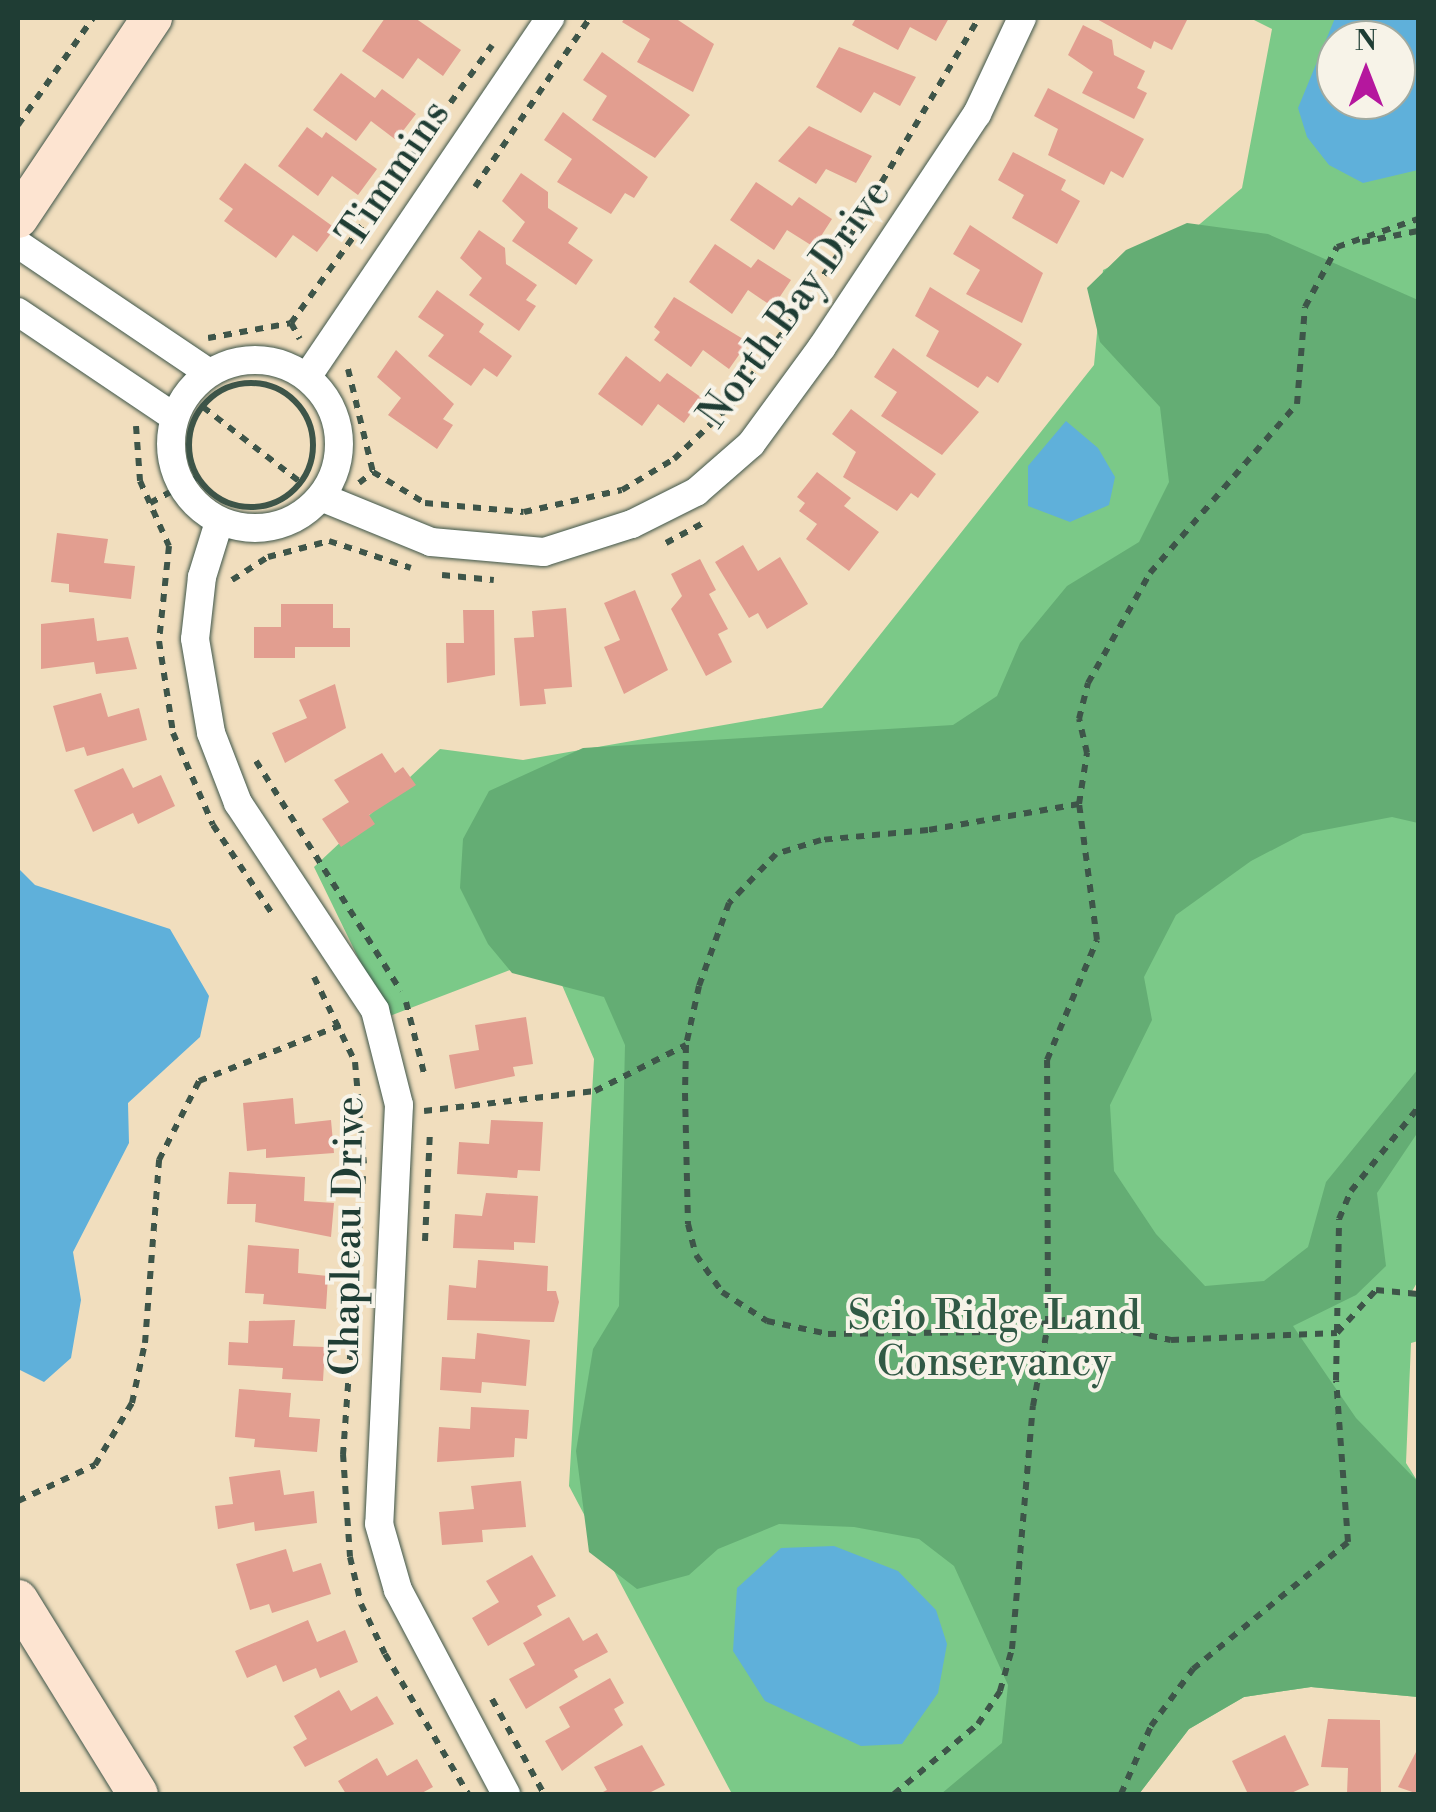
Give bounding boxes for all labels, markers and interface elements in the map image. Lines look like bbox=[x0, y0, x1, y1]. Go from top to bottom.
north arrow bbox=[1316, 20, 1416, 120]
text: N bbox=[1355, 24, 1377, 59]
street label: Timmins bbox=[328, 92, 460, 256]
street label: North Bay Drive bbox=[689, 171, 901, 437]
street label: Chapleau Drive bbox=[322, 1096, 374, 1376]
park label: Scio Ridge Land Conservancy bbox=[848, 1293, 1140, 1387]

